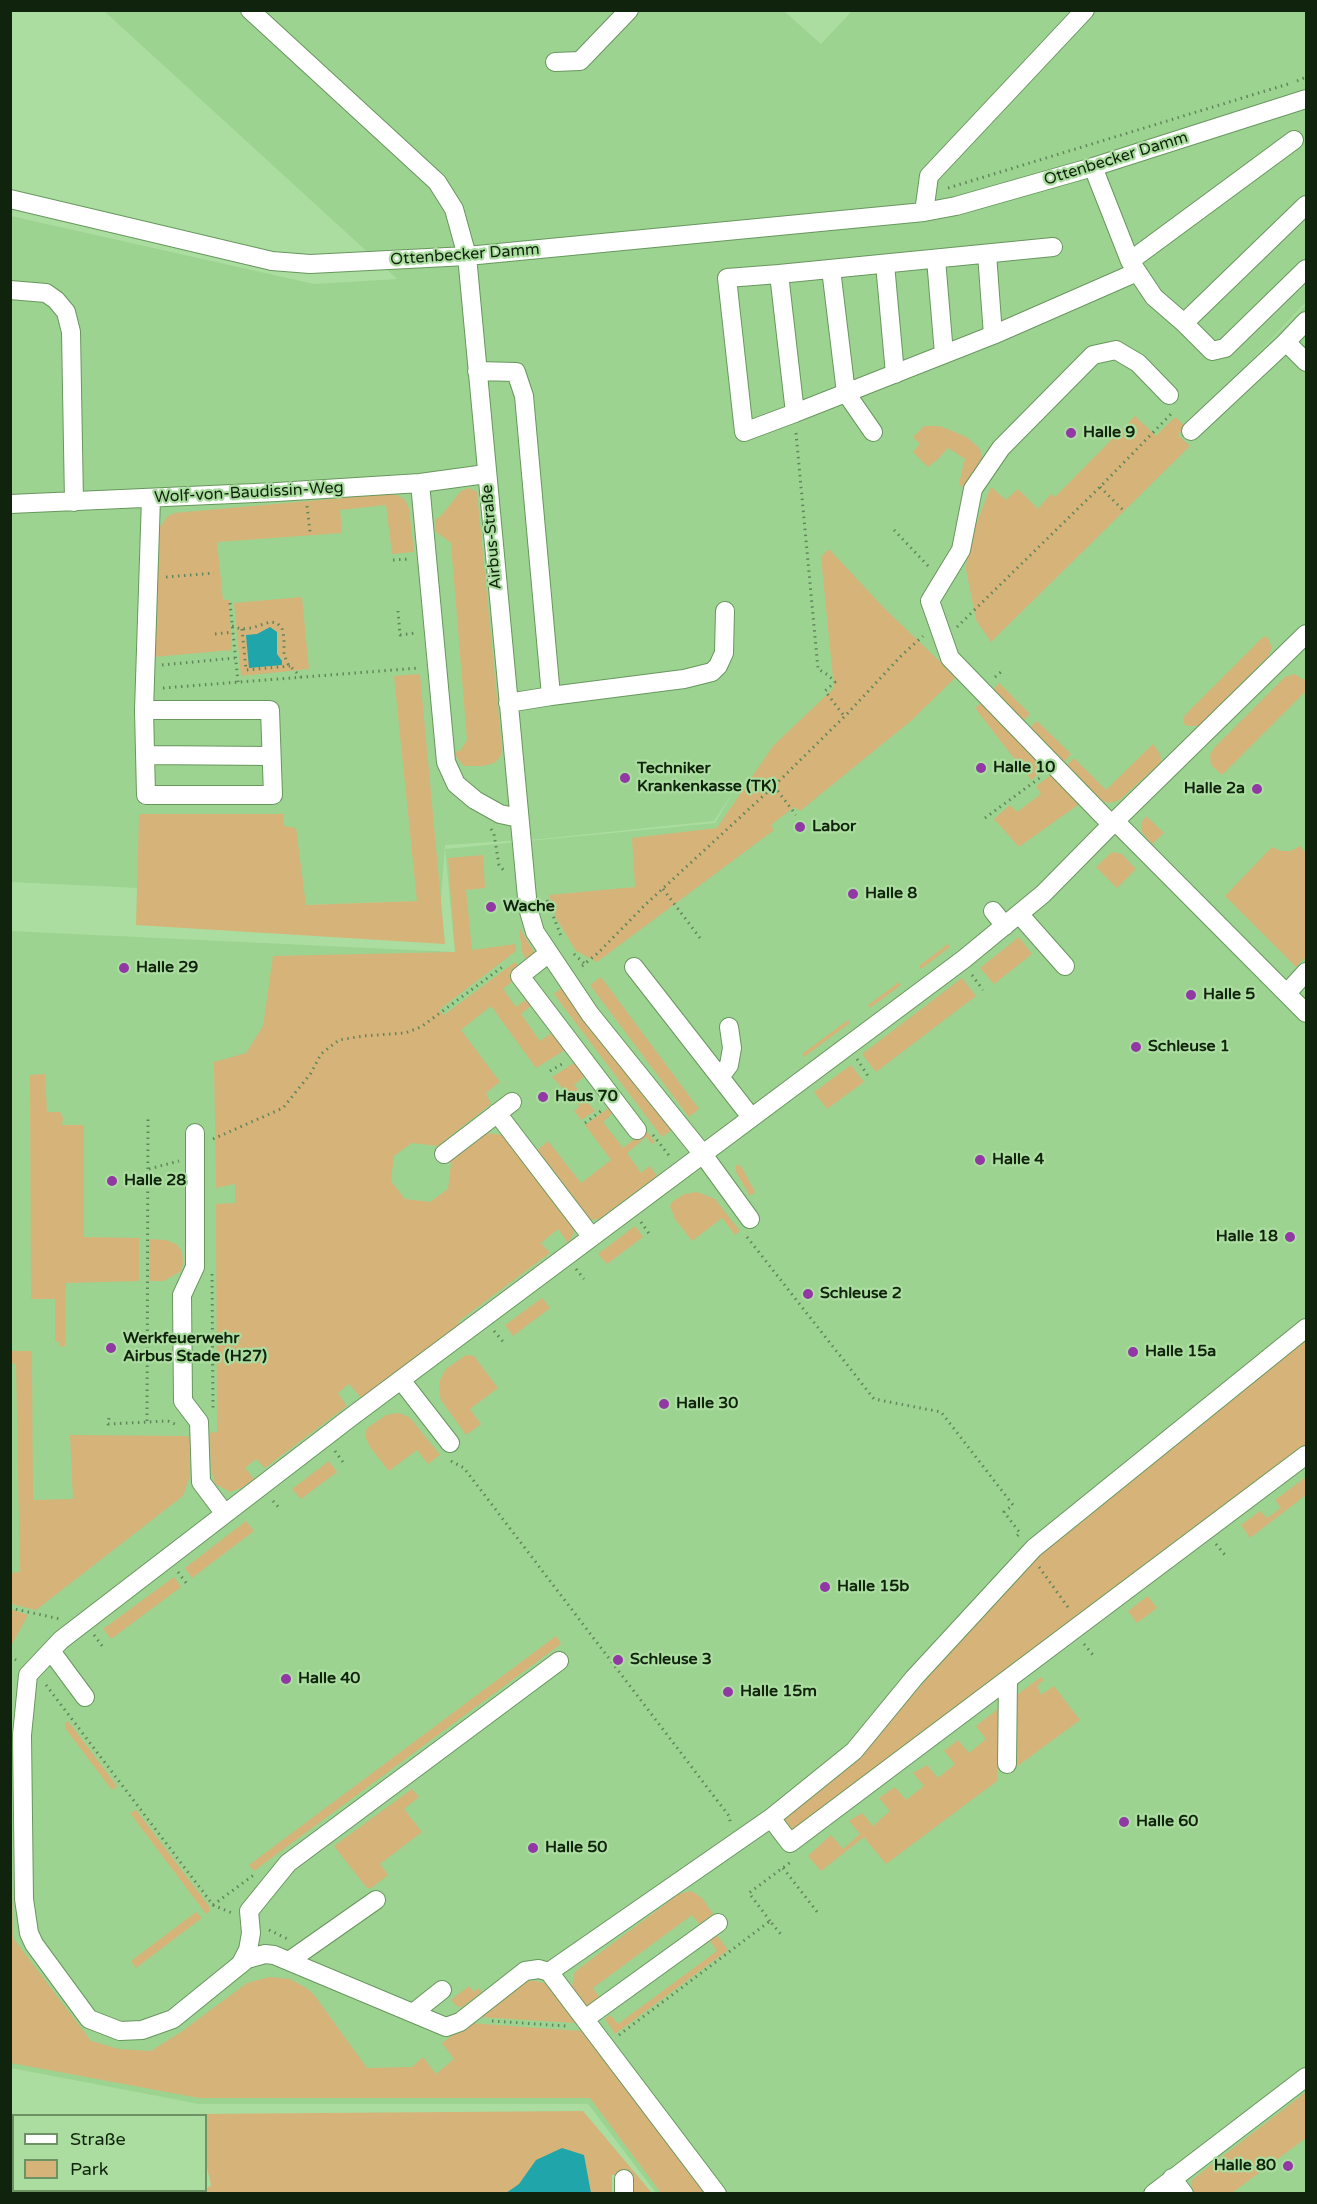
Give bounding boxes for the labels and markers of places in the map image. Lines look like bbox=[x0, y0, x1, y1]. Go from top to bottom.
place label: Halle 9 bbox=[1083, 423, 1135, 443]
marker: Halle 9 bbox=[1064, 426, 1078, 440]
place label: Halle 10 bbox=[993, 758, 1055, 778]
place label: Techniker Krankenkasse (TK) bbox=[637, 759, 777, 797]
marker: Halle 10 bbox=[974, 761, 988, 775]
marker: Techniker Krankenkasse (TK) bbox=[618, 771, 632, 785]
place label: Halle 2a bbox=[1184, 779, 1245, 799]
marker: Halle 2a bbox=[1250, 782, 1264, 796]
place label: Labor bbox=[812, 817, 856, 837]
marker: Labor bbox=[793, 820, 807, 834]
place label: Halle 8 bbox=[865, 884, 917, 904]
marker: Halle 8 bbox=[846, 887, 860, 901]
place label: Wache bbox=[503, 897, 555, 917]
marker: Wache bbox=[484, 900, 498, 914]
place label: Halle 29 bbox=[136, 958, 198, 978]
marker: Halle 29 bbox=[117, 961, 131, 975]
place label: Halle 5 bbox=[1203, 985, 1255, 1005]
marker: Halle 5 bbox=[1184, 988, 1198, 1002]
place label: Schleuse 1 bbox=[1148, 1037, 1230, 1057]
marker: Schleuse 1 bbox=[1129, 1040, 1143, 1054]
place label: Haus 70 bbox=[555, 1087, 618, 1107]
marker: Haus 70 bbox=[536, 1090, 550, 1104]
place label: Halle 4 bbox=[992, 1150, 1044, 1170]
marker: Halle 4 bbox=[973, 1153, 987, 1167]
place label: Halle 28 bbox=[124, 1171, 186, 1191]
marker: Halle 28 bbox=[105, 1174, 119, 1188]
place label: Halle 18 bbox=[1216, 1227, 1278, 1247]
marker: Halle 18 bbox=[1283, 1230, 1297, 1244]
place label: Schleuse 2 bbox=[820, 1284, 902, 1304]
marker: Schleuse 2 bbox=[801, 1287, 815, 1301]
place label: Werkfeuerwehr Airbus Stade (H27) bbox=[123, 1329, 267, 1367]
marker: Werkfeuerwehr Airbus Stade (H27) bbox=[104, 1341, 118, 1355]
place label: Halle 15a bbox=[1145, 1342, 1216, 1362]
marker: Halle 15a bbox=[1126, 1345, 1140, 1359]
place label: Halle 30 bbox=[676, 1394, 738, 1414]
marker: Halle 30 bbox=[657, 1397, 671, 1411]
place label: Halle 15b bbox=[837, 1577, 909, 1597]
marker: Halle 15b bbox=[818, 1580, 832, 1594]
place label: Schleuse 3 bbox=[630, 1650, 712, 1670]
marker: Schleuse 3 bbox=[611, 1653, 625, 1667]
place label: Halle 40 bbox=[298, 1669, 360, 1689]
marker: Halle 40 bbox=[279, 1672, 293, 1686]
place label: Halle 15m bbox=[740, 1682, 817, 1702]
marker: Halle 15m bbox=[721, 1685, 735, 1699]
place label: Halle 60 bbox=[1136, 1812, 1198, 1832]
marker: Halle 60 bbox=[1117, 1815, 1131, 1829]
place label: Halle 50 bbox=[545, 1838, 607, 1858]
marker: Halle 50 bbox=[526, 1841, 540, 1855]
place label: Halle 80 bbox=[1214, 2156, 1276, 2176]
marker: Halle 80 bbox=[1281, 2159, 1295, 2173]

